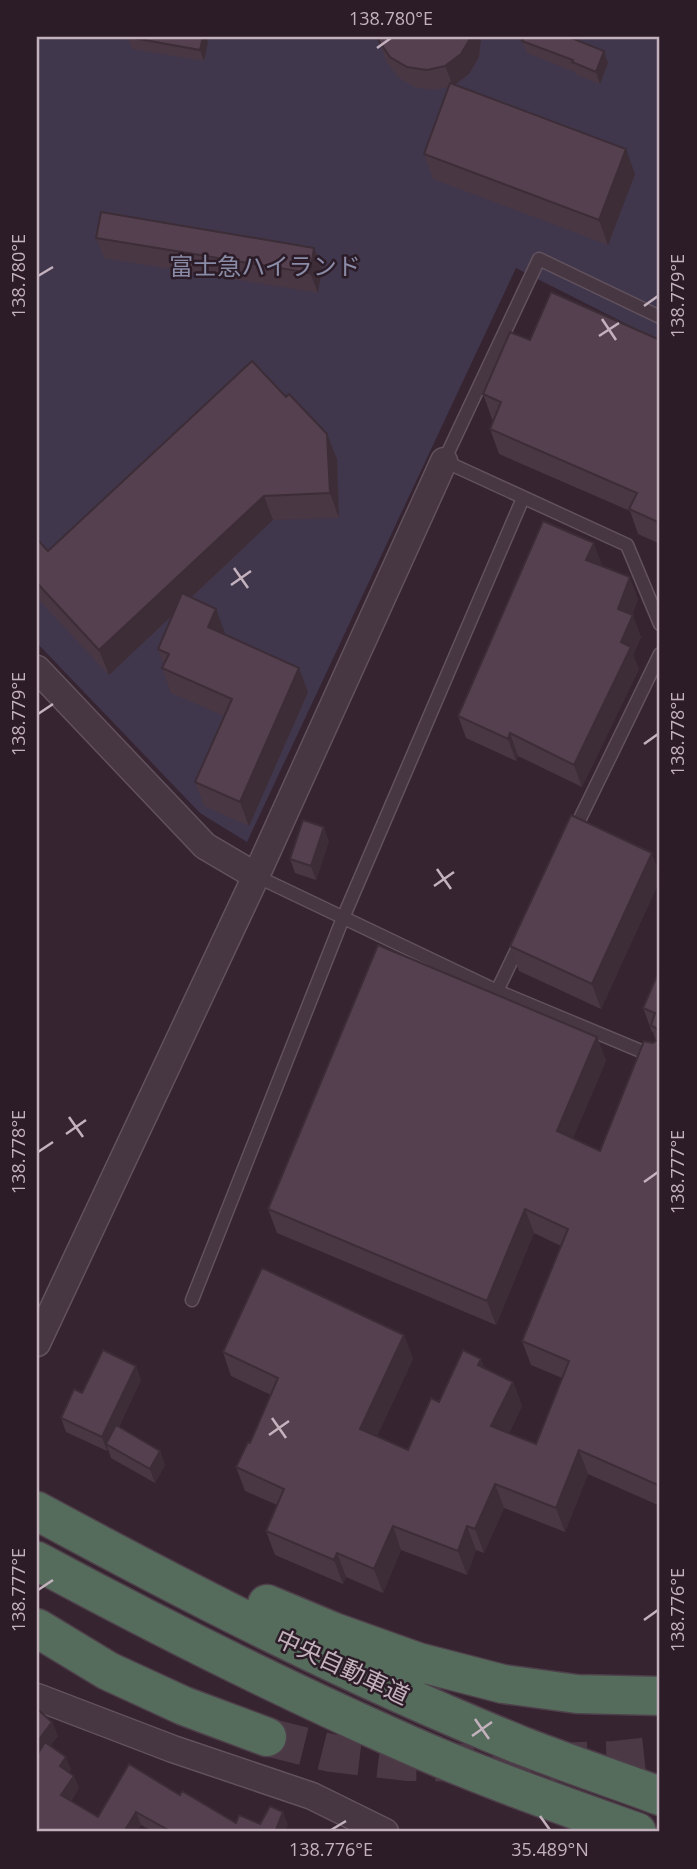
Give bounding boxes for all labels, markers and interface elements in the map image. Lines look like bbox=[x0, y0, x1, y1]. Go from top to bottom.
text: 138.780°E bbox=[349, 6, 433, 30]
text: 138.780°E bbox=[6, 234, 30, 318]
park label: 富士急ハイランド bbox=[169, 249, 361, 282]
text: 138.779°E bbox=[665, 254, 689, 338]
text: 138.779°E bbox=[6, 672, 30, 756]
text: 138.778°E bbox=[665, 692, 689, 776]
text: 138.778°E bbox=[6, 1110, 30, 1194]
text: 138.777°E bbox=[665, 1130, 689, 1214]
text: 138.777°E bbox=[6, 1548, 30, 1632]
text: 138.776°E bbox=[665, 1568, 689, 1652]
street label: 中央自動車道 bbox=[271, 1621, 415, 1711]
text: 138.776°E bbox=[289, 1837, 373, 1861]
text: 35.489°N bbox=[511, 1837, 589, 1861]

